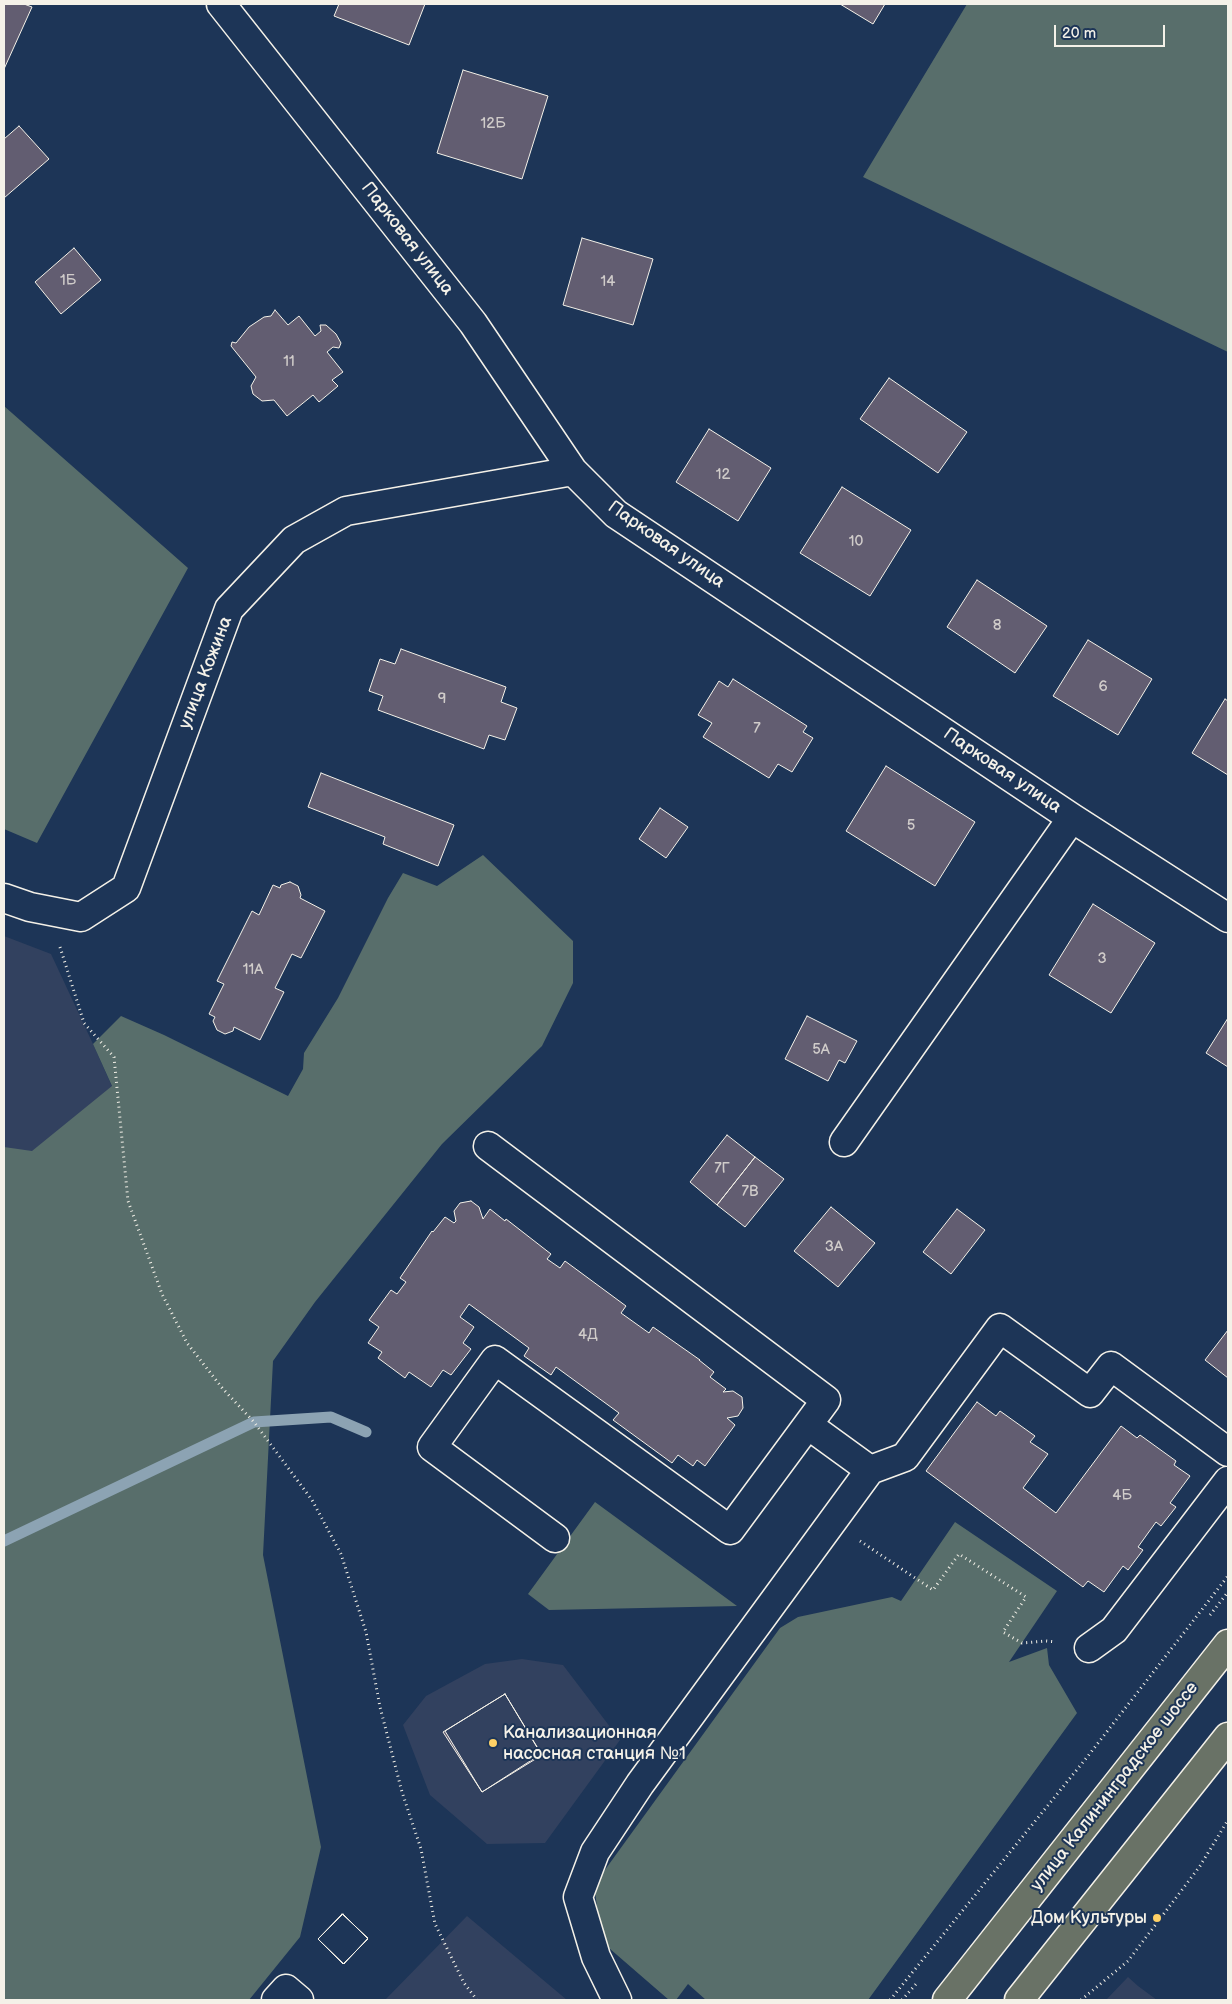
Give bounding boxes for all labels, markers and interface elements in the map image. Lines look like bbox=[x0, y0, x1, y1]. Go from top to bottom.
scale bar bbox=[1057, 15, 1168, 47]
text: 20 m bbox=[1062, 24, 1096, 43]
house number: 12Б bbox=[480, 115, 506, 133]
street label: Парковая улица bbox=[356, 178, 458, 300]
house number: 1Б bbox=[60, 272, 76, 290]
house number: 14 bbox=[601, 273, 615, 291]
house number: 11 bbox=[283, 353, 295, 371]
house number: 12 bbox=[716, 466, 730, 484]
street label: Парковая улица bbox=[603, 497, 729, 593]
house number: 10 bbox=[849, 533, 863, 551]
street label: улица Кожина bbox=[175, 614, 237, 732]
house number: 8 bbox=[993, 617, 1001, 635]
house number: 6 bbox=[1098, 678, 1108, 696]
house number: 9 bbox=[438, 690, 446, 708]
house number: 7 bbox=[753, 720, 761, 738]
street label: Парковая улица bbox=[939, 724, 1065, 818]
house number: 5 bbox=[907, 817, 915, 835]
house number: 3 bbox=[1097, 950, 1107, 968]
house number: 11А bbox=[243, 961, 263, 979]
house number: 5А bbox=[812, 1041, 830, 1059]
house number: 7Г bbox=[714, 1160, 730, 1178]
house number: 7В bbox=[742, 1183, 758, 1201]
house number: 3А bbox=[825, 1238, 843, 1256]
house number: 4Д bbox=[578, 1326, 598, 1344]
house number: 4Б bbox=[1112, 1487, 1132, 1505]
street label: улица Калининградское шоссе bbox=[1027, 1678, 1203, 1896]
place label: Канализационная насосная станция №1 bbox=[503, 1722, 686, 1765]
marker: Канализационная насосная станция №1 bbox=[487, 1737, 499, 1749]
place label: Дом Культуры bbox=[1031, 1907, 1147, 1929]
marker: Дом Культуры bbox=[1151, 1912, 1163, 1924]

